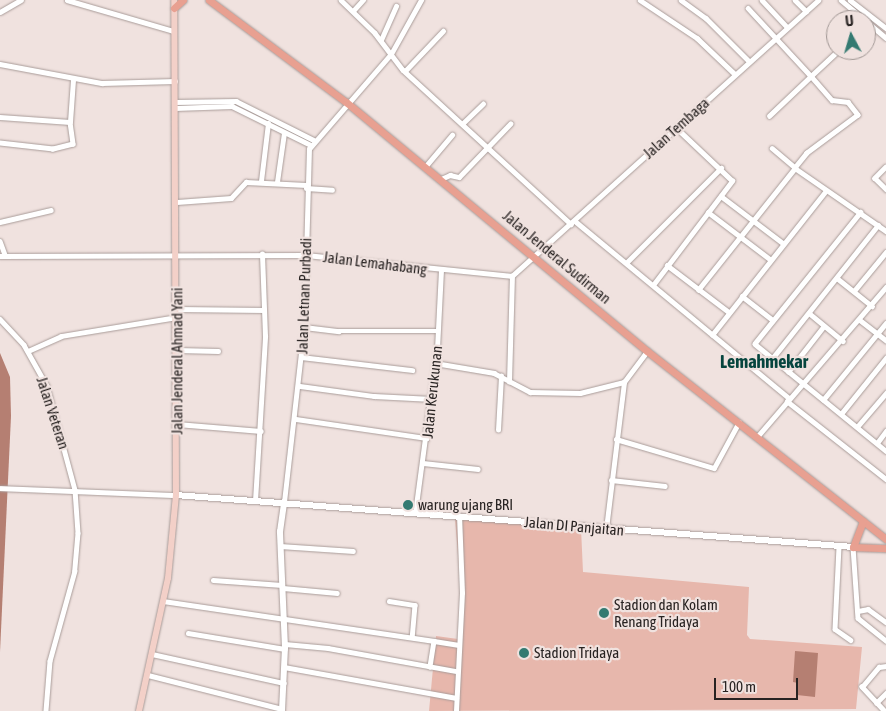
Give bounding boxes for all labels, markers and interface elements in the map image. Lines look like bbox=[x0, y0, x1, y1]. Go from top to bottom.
north arrow bbox=[826, 10, 876, 60]
text: U bbox=[845, 13, 854, 29]
street label: Jalan Tembaga bbox=[639, 94, 713, 162]
street label: Jalan Jenderal Sudirman bbox=[499, 207, 615, 307]
street label: Jalan Letnan Purbadi bbox=[293, 238, 315, 354]
street label: Jalan Lemahabang bbox=[322, 248, 428, 278]
street label: Jalan Jenderal Ahmad Yani bbox=[168, 287, 186, 435]
street label: Jalan Kerukunan bbox=[418, 345, 446, 439]
district label: Lemahmekar bbox=[720, 351, 808, 373]
street label: Jalan Veteran bbox=[33, 374, 73, 452]
place label: warung ujang BRI bbox=[418, 496, 513, 514]
marker: warung ujang BRI bbox=[402, 499, 414, 511]
street label: Jalan DI Panjaitan bbox=[523, 513, 625, 539]
place label: Stadion dan Kolam Renang Tridaya bbox=[614, 595, 718, 630]
marker: Stadion dan Kolam Renang Tridaya bbox=[598, 607, 610, 619]
place label: Stadion Tridaya bbox=[534, 644, 619, 662]
marker: Stadion Tridaya bbox=[518, 647, 530, 659]
scale bar bbox=[716, 668, 800, 700]
text: 100 m bbox=[722, 678, 756, 695]

